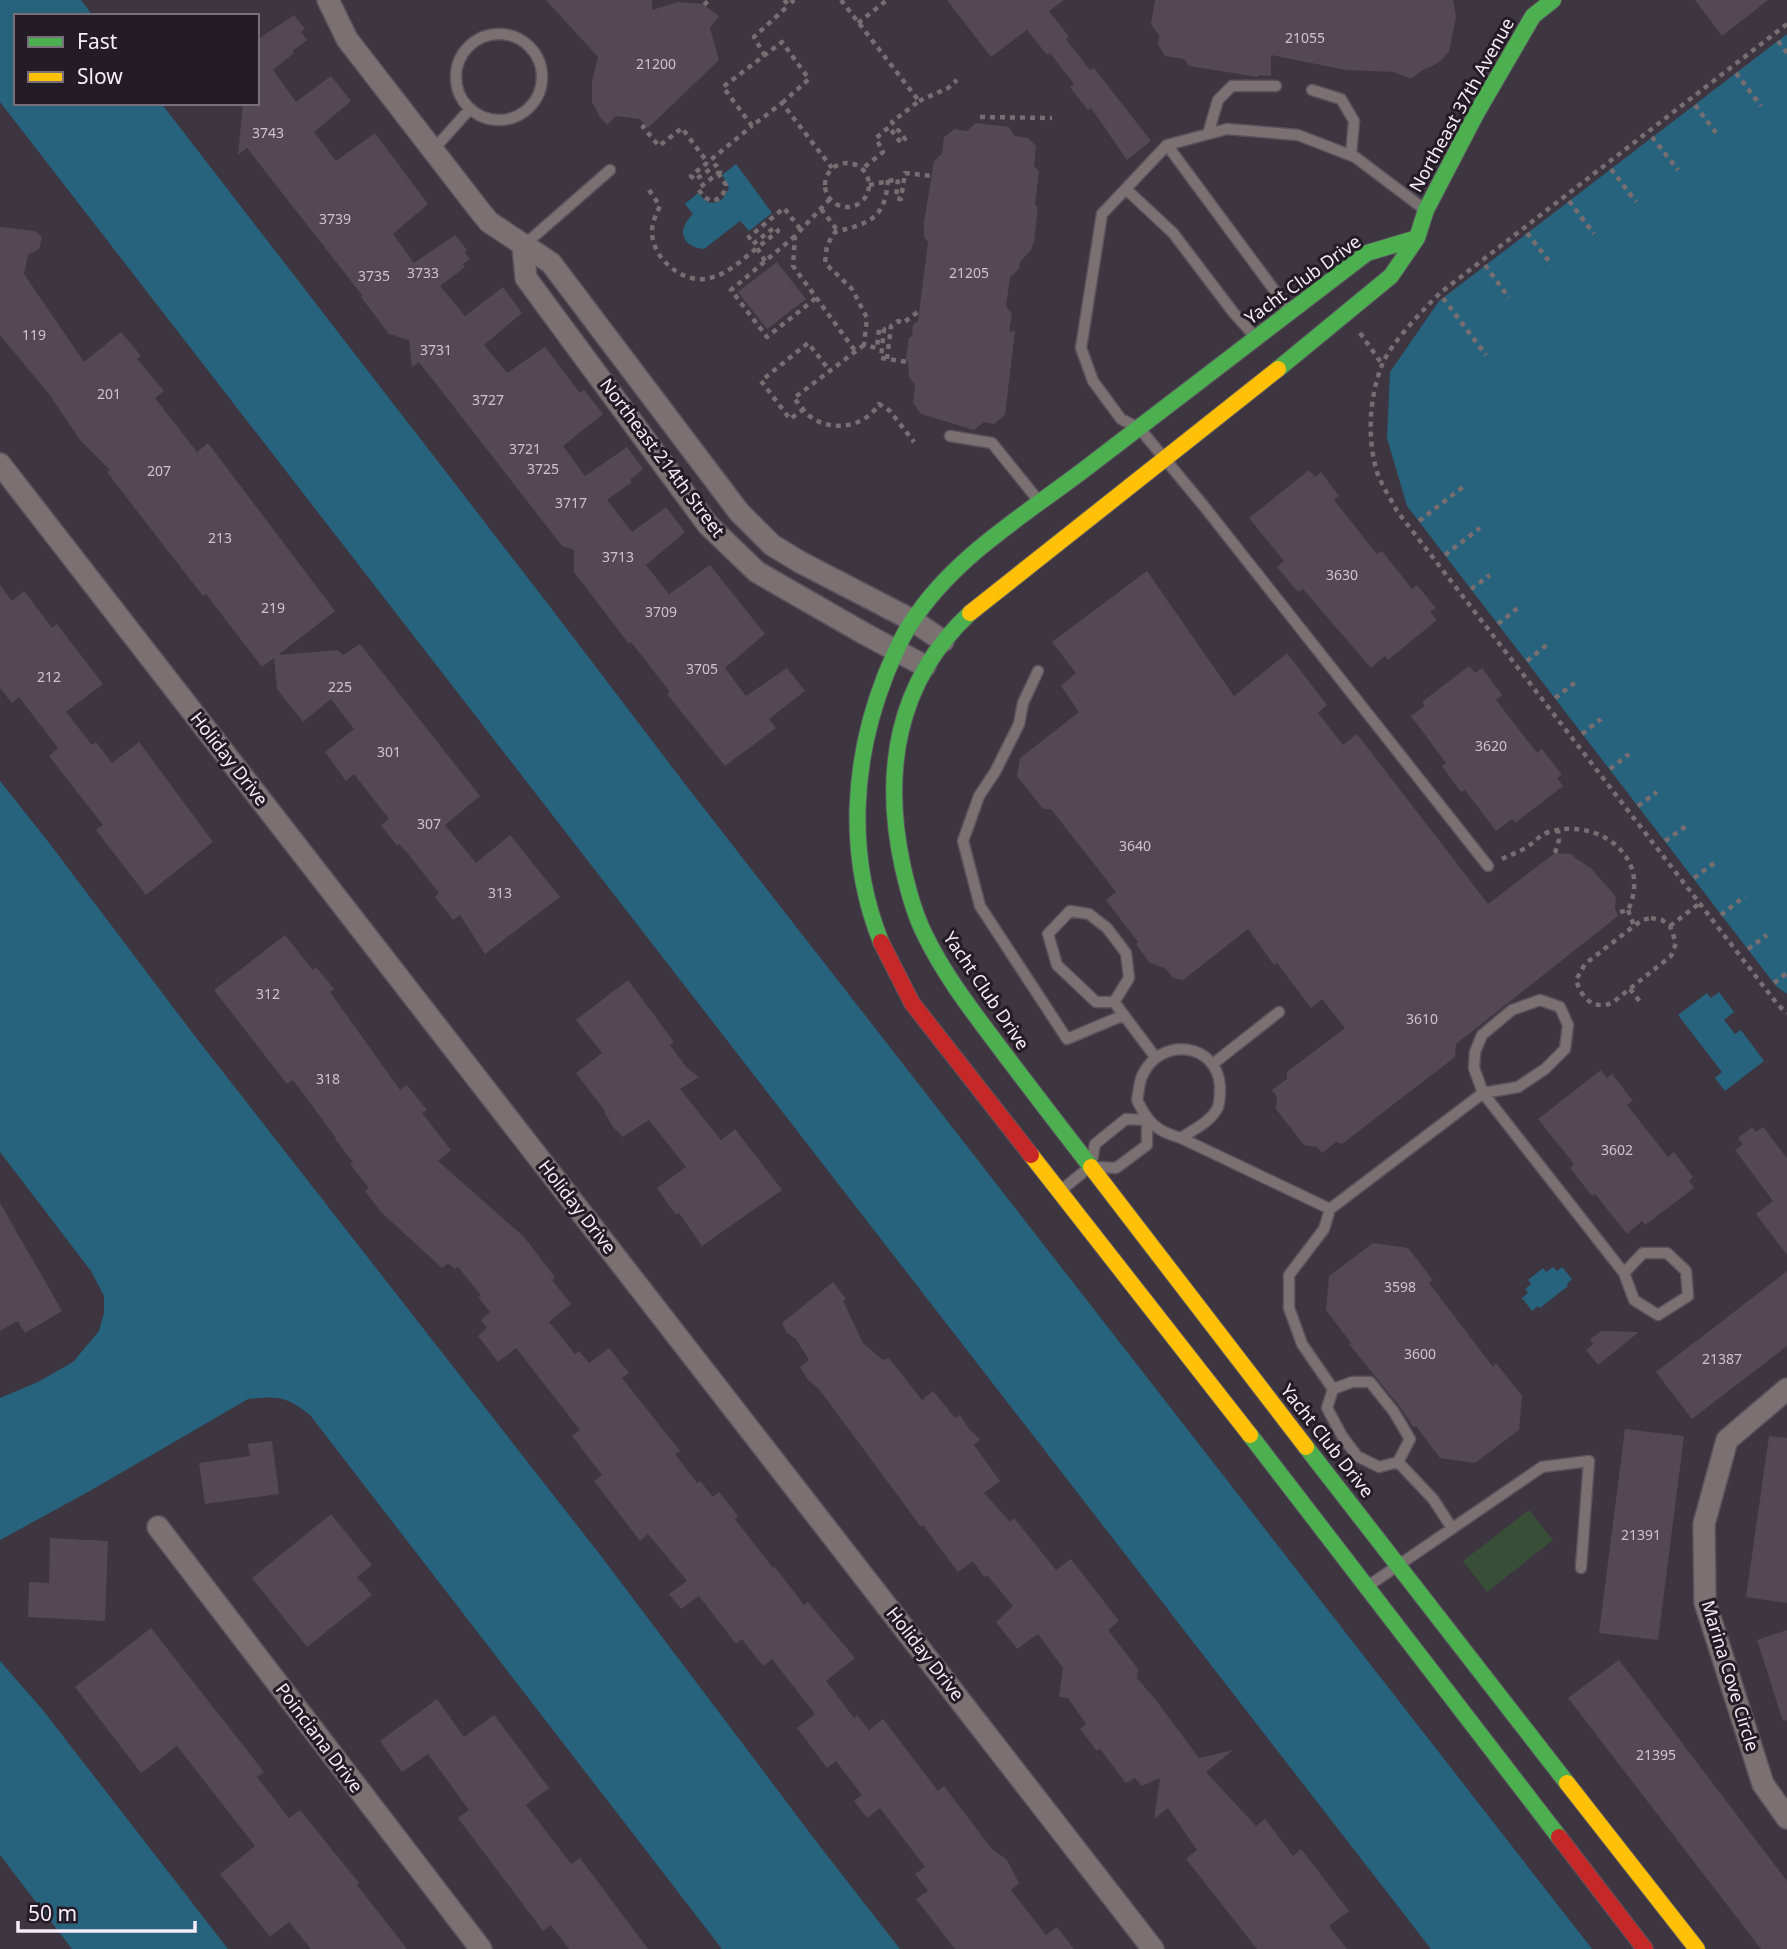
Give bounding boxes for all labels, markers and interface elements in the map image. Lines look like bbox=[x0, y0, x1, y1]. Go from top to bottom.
street label: Northeast 37th Avenue bbox=[1403, 13, 1519, 196]
legend bbox=[14, 14, 259, 105]
text: Fast bbox=[77, 27, 118, 55]
house number: 21055 bbox=[1285, 28, 1325, 47]
house number: 21200 bbox=[636, 54, 676, 73]
text: Slow bbox=[77, 62, 123, 90]
house number: 3743 bbox=[252, 123, 284, 142]
house number: 3739 bbox=[319, 209, 351, 228]
street label: Yacht Club Drive bbox=[1240, 229, 1365, 329]
house number: 3733 bbox=[407, 263, 439, 282]
house number: 21205 bbox=[949, 263, 989, 282]
house number: 3735 bbox=[358, 266, 390, 285]
house number: 119 bbox=[22, 325, 46, 344]
house number: 3731 bbox=[420, 340, 452, 359]
street label: Northeast 214th Street bbox=[595, 373, 731, 542]
house number: 201 bbox=[97, 384, 121, 403]
house number: 3727 bbox=[472, 390, 504, 409]
house number: 3721 bbox=[509, 439, 541, 458]
house number: 3725 bbox=[527, 459, 559, 478]
house number: 207 bbox=[147, 461, 171, 480]
house number: 3717 bbox=[555, 493, 587, 512]
house number: 213 bbox=[208, 528, 232, 547]
house number: 3713 bbox=[602, 547, 634, 566]
house number: 3630 bbox=[1326, 565, 1358, 584]
house number: 219 bbox=[261, 598, 285, 617]
house number: 3709 bbox=[645, 602, 677, 621]
house number: 3705 bbox=[686, 659, 718, 678]
house number: 212 bbox=[37, 667, 61, 686]
house number: 225 bbox=[328, 677, 352, 696]
street label: Holiday Drive bbox=[186, 706, 274, 810]
house number: 3620 bbox=[1475, 736, 1507, 755]
house number: 301 bbox=[377, 742, 401, 761]
house number: 307 bbox=[417, 814, 441, 833]
house number: 3640 bbox=[1119, 836, 1151, 855]
house number: 313 bbox=[488, 883, 512, 902]
street label: Yacht Club Drive bbox=[938, 927, 1035, 1054]
house number: 312 bbox=[256, 984, 280, 1003]
house number: 3610 bbox=[1406, 1009, 1438, 1028]
house number: 318 bbox=[316, 1069, 340, 1088]
house number: 3602 bbox=[1601, 1140, 1633, 1159]
street label: Holiday Drive bbox=[534, 1154, 622, 1258]
house number: 3598 bbox=[1384, 1277, 1416, 1296]
house number: 3600 bbox=[1404, 1344, 1436, 1363]
house number: 21387 bbox=[1702, 1349, 1742, 1368]
street label: Yacht Club Drive bbox=[1276, 1379, 1380, 1502]
house number: 21391 bbox=[1621, 1525, 1661, 1544]
street label: Marina Cove Circle bbox=[1697, 1597, 1765, 1754]
street label: Holiday Drive bbox=[882, 1601, 970, 1705]
street label: Poinciana Drive bbox=[271, 1678, 369, 1797]
house number: 21395 bbox=[1636, 1745, 1676, 1764]
scale bar bbox=[18, 1890, 194, 1934]
text: 50 m bbox=[28, 1899, 77, 1927]

